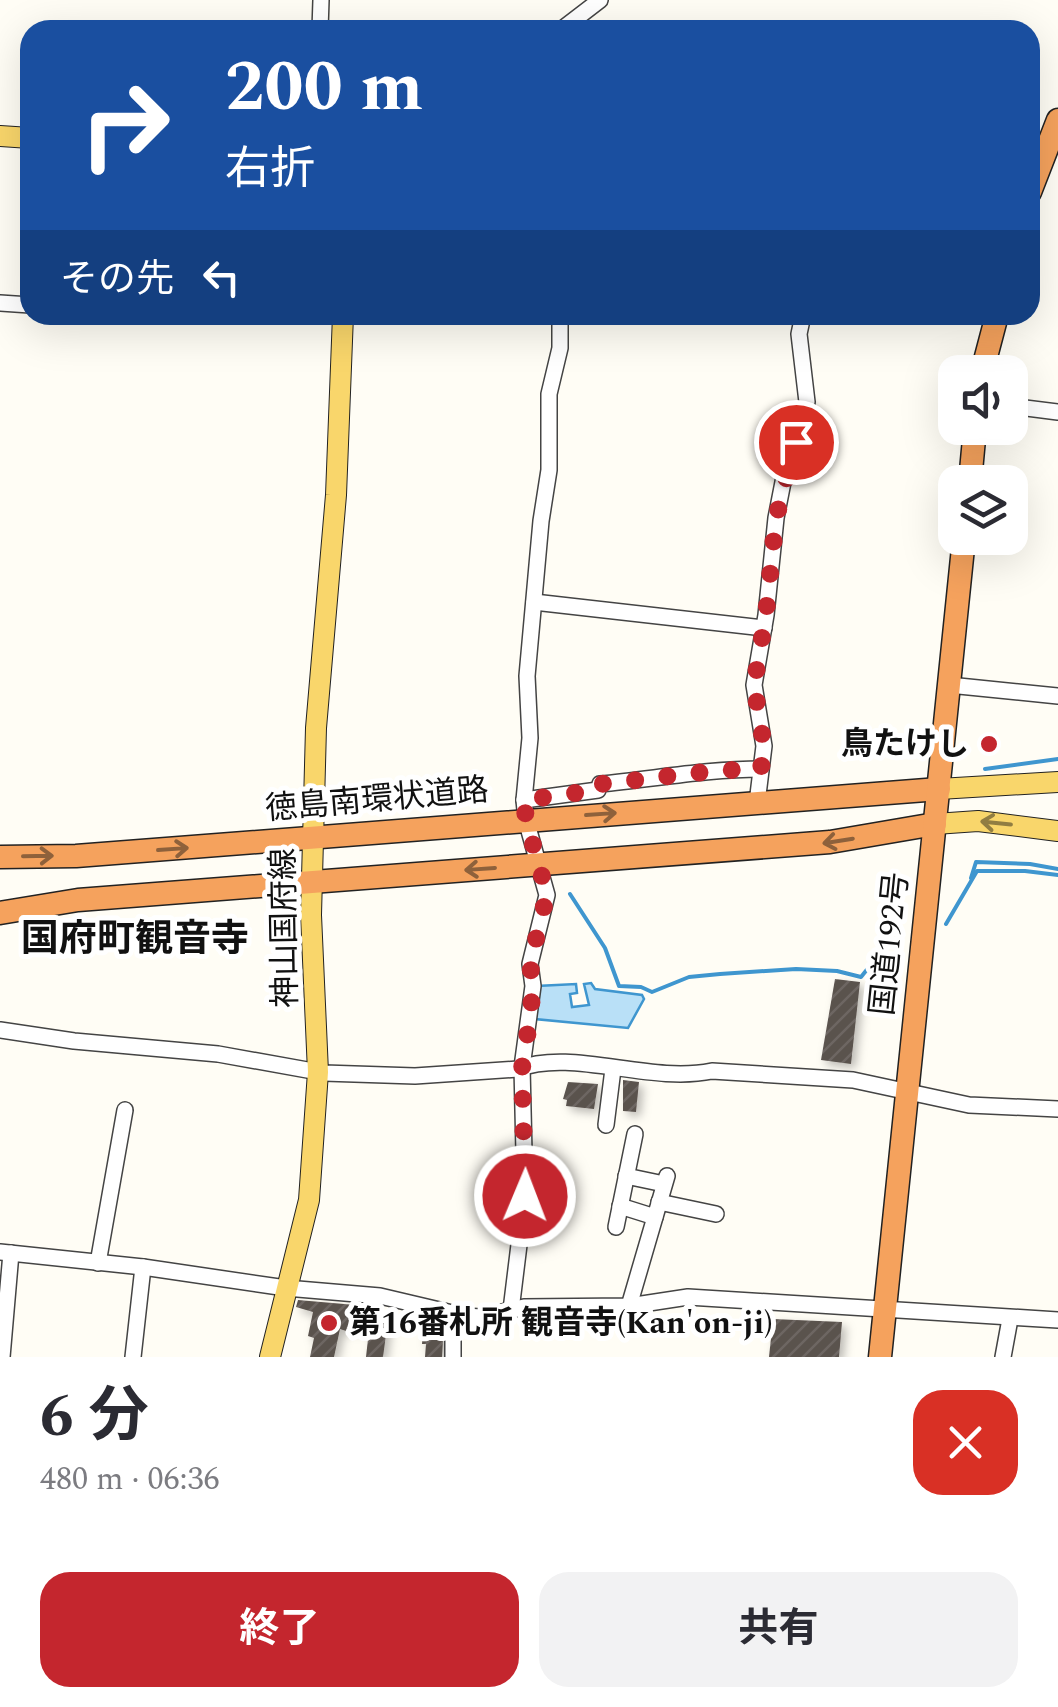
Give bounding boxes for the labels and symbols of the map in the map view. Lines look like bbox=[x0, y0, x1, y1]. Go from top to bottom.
pin bbox=[754, 400, 839, 485]
place label: 鳥たけし bbox=[841, 720, 969, 769]
marker: 鳥たけし bbox=[978, 733, 1000, 755]
street label: 徳島南環状道路 bbox=[263, 766, 491, 834]
one-way arrow bbox=[585, 805, 617, 824]
one-way arrow bbox=[981, 814, 1013, 833]
one-way arrow bbox=[823, 832, 855, 850]
one-way arrow bbox=[156, 839, 188, 858]
one-way arrow bbox=[21, 847, 53, 866]
street label: 神山国府線 bbox=[259, 848, 311, 1008]
one-way arrow bbox=[464, 860, 496, 879]
street label: 国道192号 bbox=[858, 870, 922, 1018]
district label: 国府町観音寺 bbox=[21, 911, 249, 969]
position arrow bbox=[473, 1144, 577, 1248]
place label: 第16番札所 観音寺(Kan'on-ji) bbox=[349, 1299, 773, 1348]
marker: 第16番札所 観音寺(Kan'on-ji) bbox=[318, 1312, 340, 1334]

